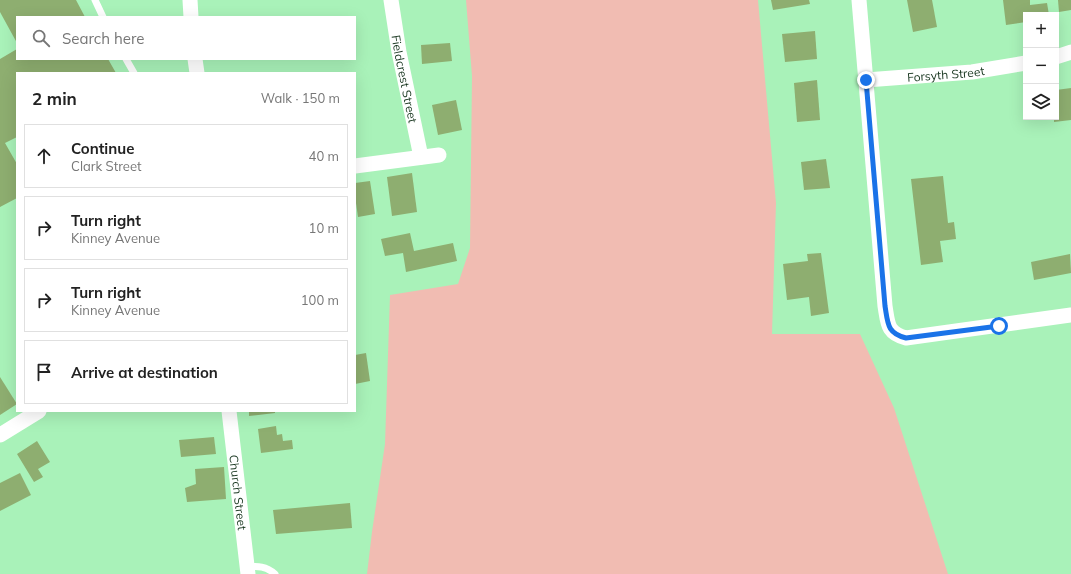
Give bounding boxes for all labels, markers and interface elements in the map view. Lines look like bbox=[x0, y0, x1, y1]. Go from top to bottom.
map controls bbox=[1023, 12, 1059, 120]
button: + bbox=[1023, 12, 1059, 48]
search box bbox=[16, 16, 356, 60]
icon: search bbox=[30, 27, 52, 49]
text: Search here bbox=[62, 29, 144, 48]
street label: Fieldcrest Street bbox=[389, 34, 421, 124]
button: − bbox=[1023, 48, 1059, 84]
street label: Forsyth Street bbox=[907, 63, 986, 84]
route end bbox=[857, 71, 875, 89]
button: layers bbox=[1023, 84, 1059, 120]
text: 2 min bbox=[32, 88, 77, 109]
text: Walk · 150 m bbox=[261, 90, 340, 106]
text: Continue bbox=[71, 139, 134, 158]
icon: ahead bbox=[33, 145, 55, 167]
text: 40 m bbox=[309, 148, 339, 164]
text: Clark Street bbox=[71, 158, 142, 174]
text: Turn right bbox=[71, 211, 141, 230]
icon: right bbox=[33, 217, 55, 239]
text: 10 m bbox=[309, 220, 339, 236]
text: Kinney Avenue bbox=[71, 230, 160, 246]
text: Turn right bbox=[71, 283, 141, 302]
icon: right bbox=[33, 289, 55, 311]
text: 100 m bbox=[301, 292, 339, 308]
text: Kinney Avenue bbox=[71, 302, 160, 318]
route start bbox=[990, 317, 1008, 335]
icon: arrive bbox=[33, 361, 55, 383]
text: Arrive at destination bbox=[71, 363, 218, 382]
street label: Church Street bbox=[227, 454, 250, 531]

